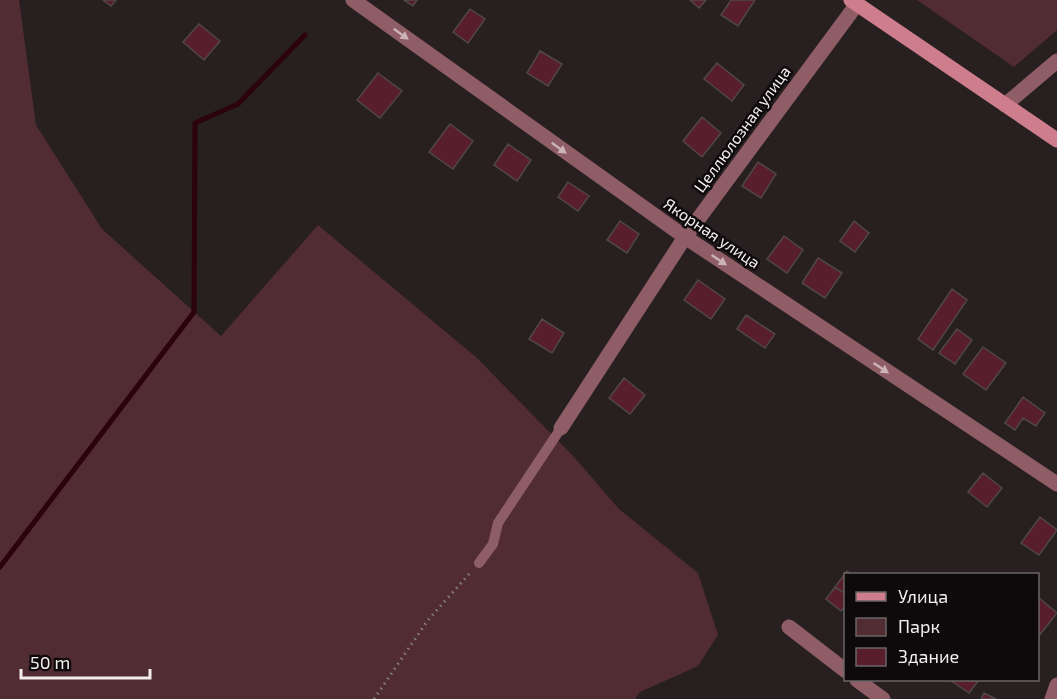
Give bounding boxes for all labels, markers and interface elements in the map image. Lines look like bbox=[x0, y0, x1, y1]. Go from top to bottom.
one-way arrow bbox=[392, 28, 408, 40]
street label: Целлюлозная улица bbox=[689, 62, 795, 196]
one-way arrow bbox=[552, 141, 567, 153]
street label: Якорная улица bbox=[660, 193, 764, 273]
one-way arrow bbox=[711, 254, 727, 265]
one-way arrow bbox=[873, 362, 890, 373]
legend bbox=[844, 573, 1039, 681]
text: Улица bbox=[898, 585, 948, 607]
text: Парк bbox=[898, 615, 940, 637]
scale bar bbox=[21, 642, 150, 680]
text: Здание bbox=[898, 645, 959, 667]
text: 50 m bbox=[30, 651, 70, 673]

